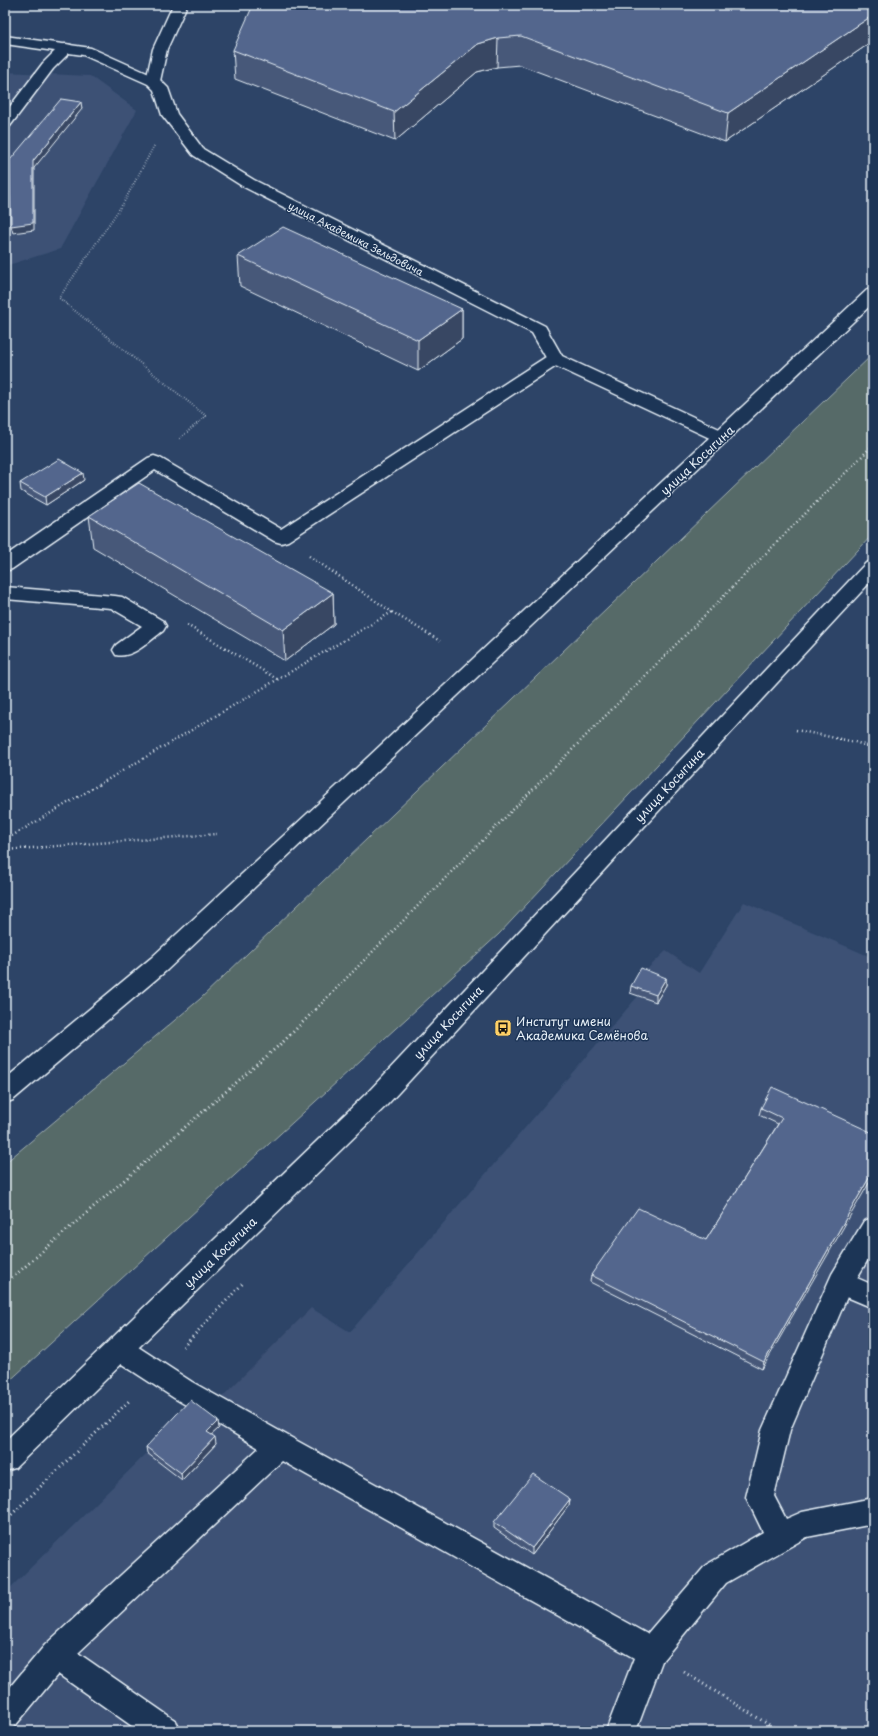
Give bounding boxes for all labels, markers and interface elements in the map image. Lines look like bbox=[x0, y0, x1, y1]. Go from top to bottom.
street label: улица Академика Зельдовича bbox=[286, 197, 427, 279]
street label: улица Косыгина bbox=[656, 421, 738, 499]
street label: улица Косыгина bbox=[630, 744, 708, 826]
street label: улица Косыгина bbox=[409, 981, 487, 1063]
place label: Институт имени Академика Семёнова bbox=[516, 1012, 649, 1044]
bus stop icon: Институт имени Академика Семёнова bbox=[493, 1018, 513, 1038]
street label: улица Косыгина bbox=[180, 1212, 261, 1292]

